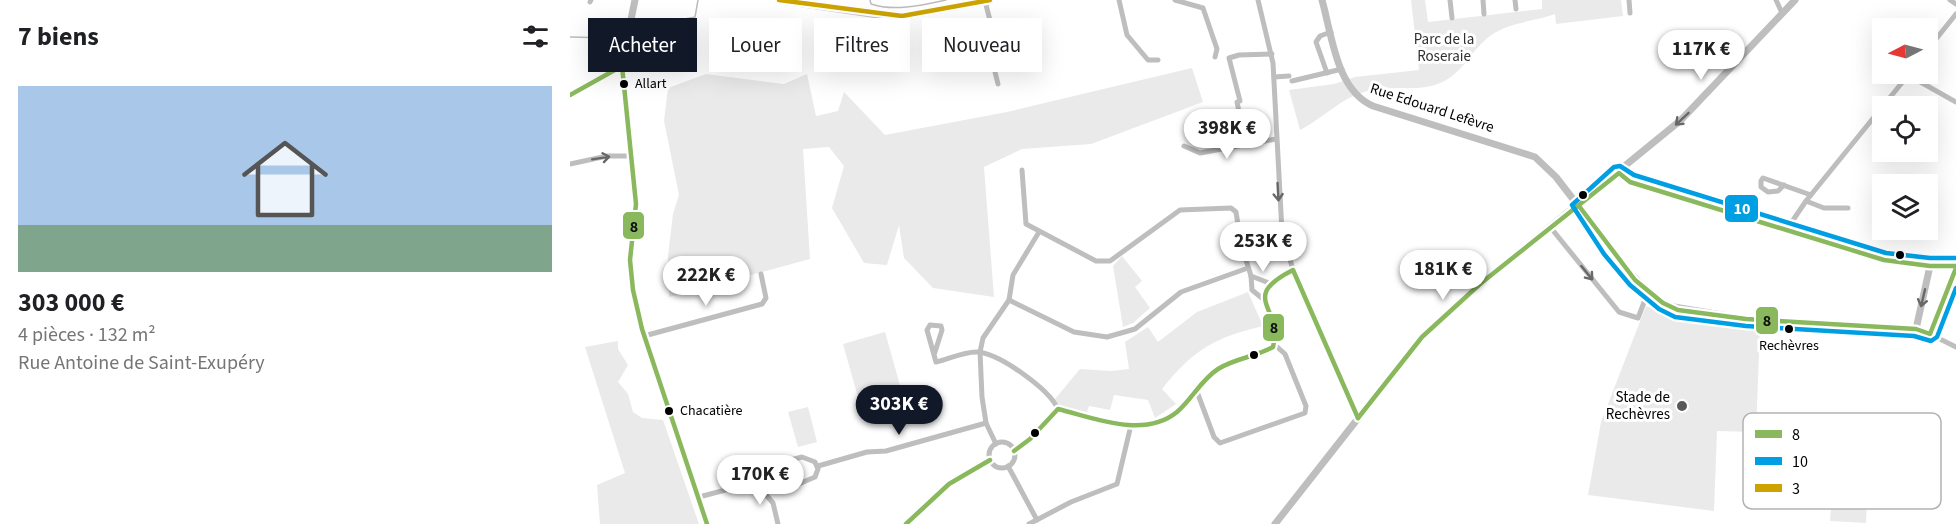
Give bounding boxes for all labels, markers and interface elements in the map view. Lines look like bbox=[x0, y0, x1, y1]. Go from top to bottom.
text: 7 biens bbox=[18, 18, 99, 55]
chip: Acheter bbox=[588, 18, 697, 72]
chip: Louer bbox=[709, 18, 802, 72]
chip: Filtres bbox=[814, 18, 910, 72]
chip: Nouveau bbox=[922, 18, 1042, 72]
north arrow bbox=[1872, 18, 1938, 84]
map controls bbox=[1872, 18, 1938, 240]
icon: filters bbox=[519, 20, 552, 53]
park label: Parc de la Roseraie bbox=[1414, 29, 1474, 67]
pin: 117K € bbox=[1652, 30, 1750, 81]
text: 117K € bbox=[1672, 35, 1730, 63]
place label: Allart bbox=[635, 74, 667, 94]
marker: Allart bbox=[618, 78, 630, 90]
street label: Rue Edouard Lefèvre bbox=[1367, 78, 1497, 138]
button: locate bbox=[1872, 96, 1938, 162]
pin: 398K € bbox=[1178, 109, 1276, 160]
one-way arrow bbox=[1675, 111, 1690, 126]
text: 398K € bbox=[1198, 114, 1256, 142]
icon: home bbox=[231, 125, 339, 233]
one-way arrow bbox=[590, 152, 610, 163]
button: layers bbox=[1872, 174, 1938, 240]
one-way arrow bbox=[1273, 182, 1284, 202]
unlabelled marker bbox=[1577, 189, 1589, 201]
line badge: 10 bbox=[1724, 194, 1759, 223]
text: 10 bbox=[1734, 198, 1750, 220]
line badge: 8 bbox=[622, 211, 645, 240]
text: 8 bbox=[630, 216, 638, 238]
pin: 253K € bbox=[1214, 222, 1312, 273]
text: 253K € bbox=[1234, 227, 1292, 255]
unlabelled marker bbox=[1894, 249, 1906, 261]
pin: 181K € bbox=[1394, 250, 1492, 301]
text: 181K € bbox=[1414, 255, 1472, 283]
pin: 222K € bbox=[657, 256, 755, 307]
text: 222K € bbox=[677, 261, 735, 289]
one-way arrow bbox=[1581, 265, 1594, 281]
text: 303 000 € bbox=[18, 284, 125, 321]
one-way arrow bbox=[1917, 288, 1928, 307]
line badge: 8 bbox=[1755, 306, 1779, 335]
text: 8 bbox=[1763, 310, 1771, 332]
line badge: 8 bbox=[1262, 313, 1285, 342]
text: 8 bbox=[1270, 317, 1278, 339]
text: 4 pièces · 132 m² bbox=[18, 321, 156, 349]
marker: Rechèvres bbox=[1783, 323, 1795, 335]
place label: Rechèvres bbox=[1759, 336, 1819, 356]
text: Rue Antoine de Saint-Exupéry bbox=[18, 349, 265, 377]
unlabelled marker bbox=[1248, 349, 1260, 361]
pin: 303K € bbox=[850, 385, 948, 436]
place label: Stade de Rechèvres bbox=[1606, 387, 1670, 425]
text: 303K € bbox=[870, 390, 928, 418]
marker: Stade de Rechèvres bbox=[1675, 399, 1689, 413]
place label: Chacatière bbox=[680, 401, 743, 421]
marker: Chacatière bbox=[663, 405, 675, 417]
legend bbox=[1743, 413, 1941, 509]
text: 8 bbox=[1792, 424, 1800, 446]
unlabelled marker bbox=[1029, 427, 1041, 439]
text: 10 bbox=[1792, 451, 1808, 473]
pin: 170K € bbox=[711, 455, 809, 506]
text: 170K € bbox=[731, 460, 789, 488]
text: 3 bbox=[1792, 478, 1800, 500]

